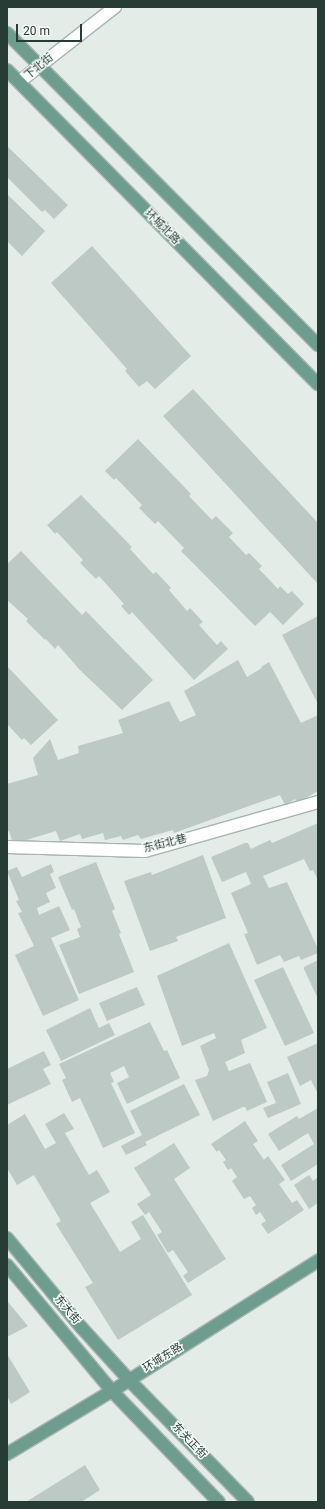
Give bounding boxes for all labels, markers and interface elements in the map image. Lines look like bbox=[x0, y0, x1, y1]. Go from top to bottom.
scale bar bbox=[18, 16, 84, 42]
text: 20 m bbox=[23, 24, 50, 38]
street label: 下北街 bbox=[22, 51, 56, 83]
street label: 环城北路 bbox=[142, 207, 182, 247]
street label: 东街北巷 bbox=[142, 832, 188, 856]
street label: 东大街 bbox=[51, 1293, 83, 1327]
street label: 环城东路 bbox=[141, 1341, 185, 1375]
street label: 东关正街 bbox=[169, 1421, 209, 1461]

